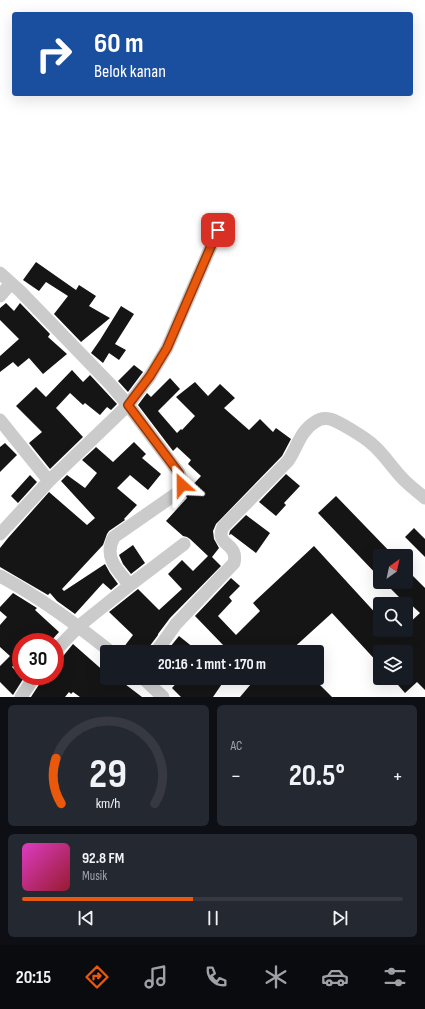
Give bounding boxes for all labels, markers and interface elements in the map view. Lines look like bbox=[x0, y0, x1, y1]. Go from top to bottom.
text: 60 m bbox=[94, 27, 143, 60]
icon: right bbox=[28, 28, 80, 80]
text: Belok kanan bbox=[94, 61, 166, 82]
pin bbox=[201, 213, 235, 247]
icon: arrive bbox=[207, 219, 229, 241]
position arrow bbox=[161, 464, 203, 506]
north arrow bbox=[373, 549, 413, 589]
map controls bbox=[373, 549, 413, 685]
button: search bbox=[373, 597, 413, 637]
speed limit sign: 30 bbox=[12, 633, 64, 685]
button: layers bbox=[373, 645, 413, 685]
text: 20:16 · 1 mnt · 170 m bbox=[158, 655, 266, 674]
text: AC bbox=[231, 738, 242, 754]
text: 29 bbox=[89, 749, 127, 798]
text: 20.5° bbox=[289, 758, 345, 794]
text: − bbox=[231, 763, 241, 790]
text: + bbox=[392, 763, 403, 790]
text: km/h bbox=[96, 794, 121, 811]
text: 92.8 FM bbox=[82, 849, 124, 868]
text: Musik bbox=[82, 868, 107, 884]
icon: previous bbox=[75, 907, 97, 929]
icon: pause bbox=[202, 907, 224, 929]
icon: next bbox=[329, 907, 351, 929]
icon: directions bbox=[83, 963, 111, 991]
icon: music bbox=[142, 963, 170, 991]
icon: phone bbox=[202, 963, 230, 991]
icon: climate bbox=[262, 963, 290, 991]
icon: car bbox=[321, 963, 349, 991]
icon: filters bbox=[381, 963, 409, 991]
text: 20:15 bbox=[16, 967, 51, 988]

